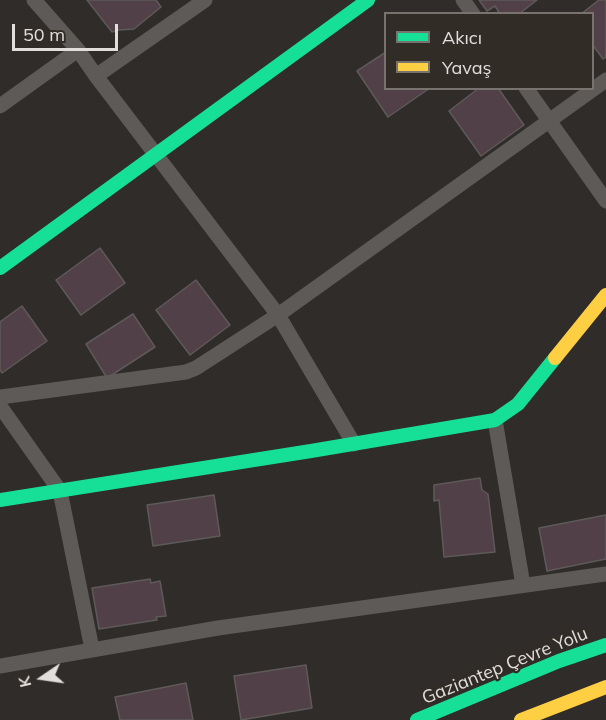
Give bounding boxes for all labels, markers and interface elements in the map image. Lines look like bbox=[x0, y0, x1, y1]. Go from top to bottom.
scale bar bbox=[15, 12, 122, 50]
legend bbox=[384, 12, 594, 90]
text: 50 m bbox=[23, 23, 65, 46]
text: Akıcı bbox=[442, 26, 482, 49]
text: Yavaş bbox=[442, 56, 491, 79]
street label: Gaziantep Çevre Yolu bbox=[419, 623, 591, 709]
north arrow bbox=[12, 648, 72, 708]
text: K bbox=[14, 675, 35, 689]

